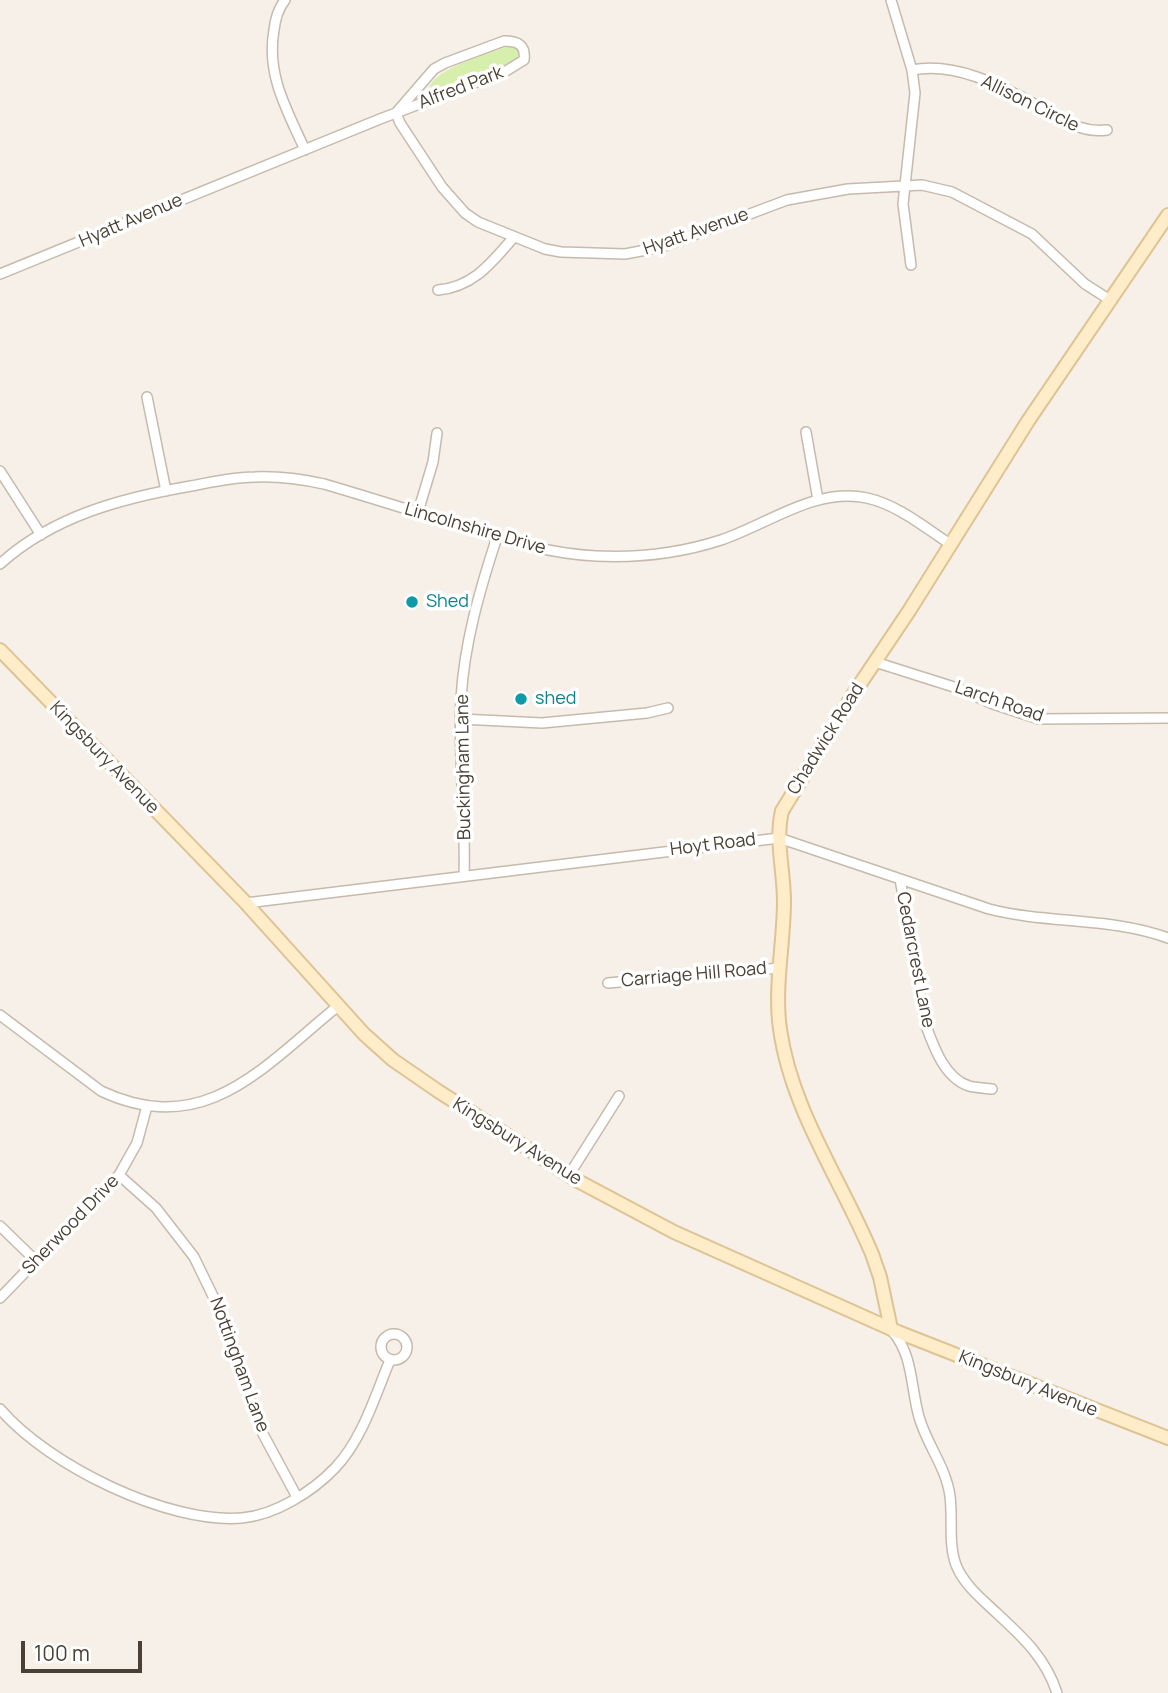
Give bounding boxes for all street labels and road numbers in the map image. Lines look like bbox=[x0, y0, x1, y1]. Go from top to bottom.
street label: Alfred Park bbox=[416, 62, 506, 114]
street label: Allison Circle bbox=[978, 71, 1082, 137]
street label: Hyatt Avenue bbox=[76, 190, 186, 252]
street label: Hyatt Avenue bbox=[640, 204, 752, 260]
street label: Lincolnshire Drive bbox=[402, 498, 548, 560]
street label: Larch Road bbox=[952, 677, 1046, 727]
street label: Chadwick Road bbox=[783, 679, 869, 799]
street label: Buckingham Lane bbox=[452, 694, 476, 840]
street label: Kingsbury Avenue bbox=[45, 697, 163, 819]
street label: Hoyt Road bbox=[669, 829, 757, 861]
street label: Cedarcrest Lane bbox=[891, 890, 939, 1030]
street label: Carriage Hill Road bbox=[620, 958, 768, 992]
street label: Kingsbury Avenue bbox=[448, 1094, 586, 1190]
street label: Sherwood Drive bbox=[18, 1171, 124, 1279]
street label: Nottingham Lane bbox=[205, 1295, 273, 1435]
street label: Kingsbury Avenue bbox=[955, 1346, 1101, 1422]

